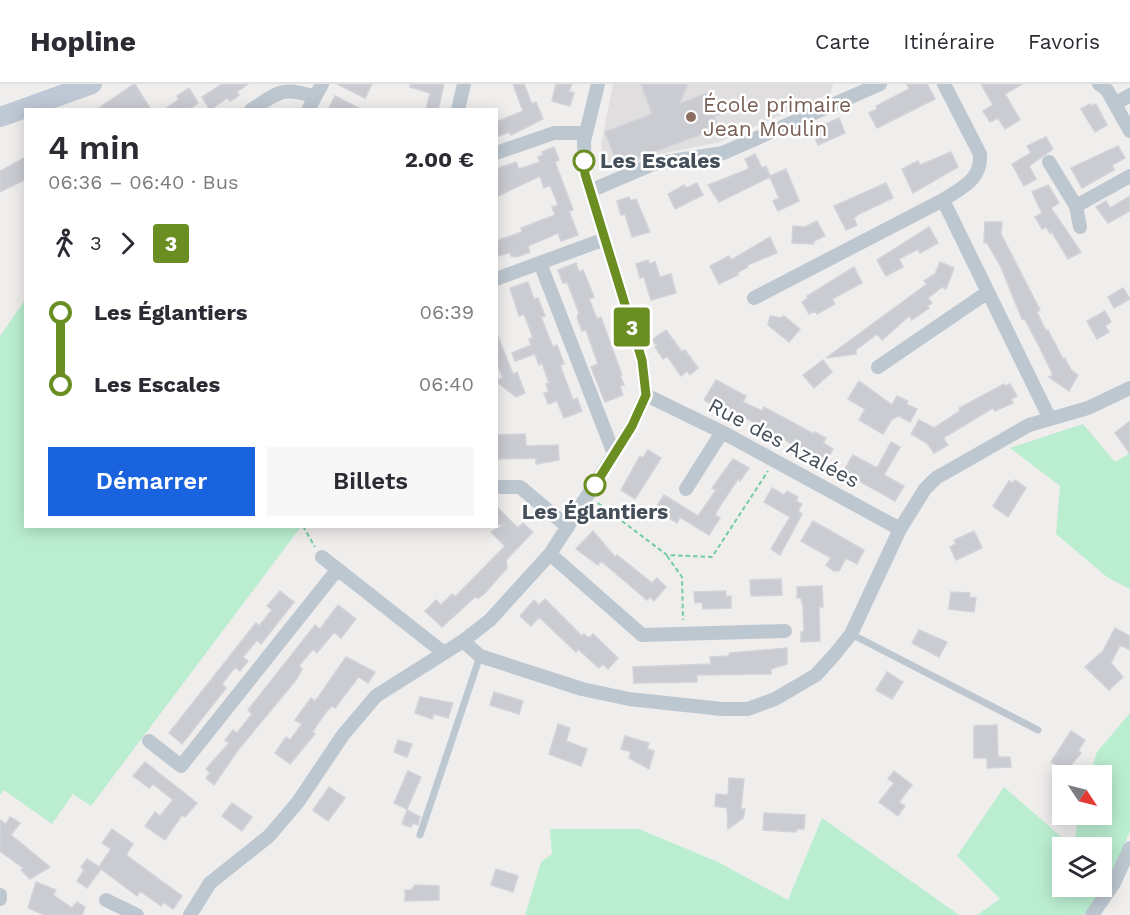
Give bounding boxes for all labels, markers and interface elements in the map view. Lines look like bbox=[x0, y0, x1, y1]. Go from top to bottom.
text: Hopline bbox=[30, 25, 136, 58]
text: Carte bbox=[815, 29, 870, 54]
text: Itinéraire bbox=[903, 29, 995, 54]
text: Favoris bbox=[1028, 29, 1100, 54]
place label: École primaire Jean Moulin bbox=[703, 92, 851, 141]
marker: École primaire Jean Moulin bbox=[684, 110, 698, 124]
text: 4 min bbox=[48, 128, 140, 167]
text: 2.00 € bbox=[405, 147, 474, 172]
place label: Les Escales bbox=[600, 148, 721, 173]
marker: Les Escales bbox=[573, 150, 595, 172]
text: 06:36 – 06:40 · Bus bbox=[48, 170, 239, 194]
icon: walk bbox=[48, 227, 81, 260]
icon: forward bbox=[111, 227, 144, 260]
text: 3 bbox=[90, 231, 102, 255]
text: 3 bbox=[165, 231, 177, 256]
text: Les Églantiers bbox=[94, 300, 248, 325]
text: 06:39 bbox=[419, 300, 474, 324]
line badge: 3 bbox=[612, 308, 652, 346]
text: 3 bbox=[626, 315, 638, 340]
text: Les Escales bbox=[94, 372, 220, 397]
text: 06:40 bbox=[419, 372, 474, 396]
street label: Rue des Azalées bbox=[704, 392, 864, 493]
button: Démarrer bbox=[48, 447, 255, 516]
button: Billets bbox=[267, 447, 474, 516]
marker: Les Églantiers bbox=[584, 474, 606, 496]
place label: Les Églantiers bbox=[522, 499, 668, 524]
north arrow bbox=[1052, 765, 1112, 825]
map controls bbox=[1052, 765, 1112, 897]
button: layers bbox=[1052, 837, 1112, 897]

